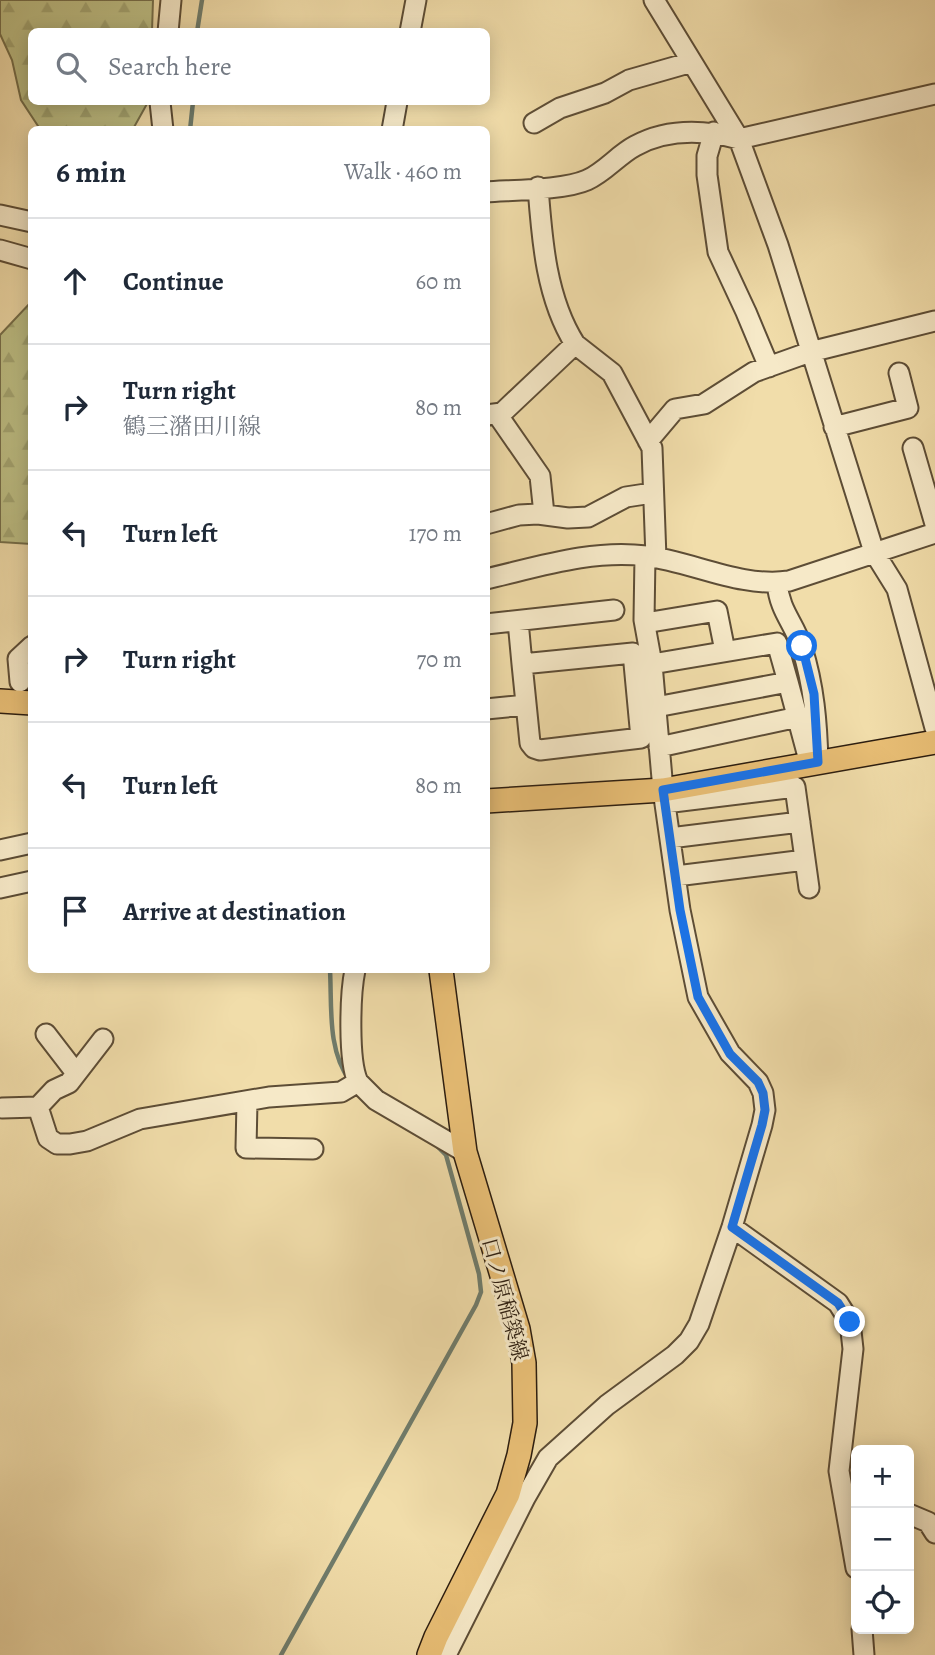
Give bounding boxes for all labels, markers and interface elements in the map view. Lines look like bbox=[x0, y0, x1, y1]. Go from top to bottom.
search box bbox=[28, 28, 490, 105]
icon: search bbox=[52, 48, 90, 86]
text: Search here bbox=[108, 49, 232, 84]
text: 6 min bbox=[56, 152, 126, 192]
text: Walk · 460 m bbox=[344, 156, 462, 187]
icon: ahead bbox=[56, 262, 94, 300]
text: Continue bbox=[123, 264, 224, 299]
text: 60 m bbox=[415, 266, 462, 297]
text: Turn right bbox=[123, 373, 236, 408]
icon: right bbox=[56, 388, 94, 426]
text: 80 m bbox=[415, 392, 462, 423]
text: 鶴三潴田川線 bbox=[123, 411, 261, 442]
icon: left bbox=[56, 514, 94, 552]
text: Turn left bbox=[123, 516, 218, 551]
text: 170 m bbox=[409, 518, 462, 549]
route start bbox=[786, 630, 817, 661]
icon: right bbox=[56, 640, 94, 678]
text: Turn right bbox=[123, 642, 236, 677]
text: 70 m bbox=[416, 644, 462, 675]
icon: left bbox=[56, 766, 94, 804]
text: Turn left bbox=[123, 768, 218, 803]
text: 80 m bbox=[415, 770, 462, 801]
icon: arrive bbox=[56, 892, 94, 930]
text: Arrive at destination bbox=[123, 894, 346, 929]
street label: 口ノ原稲築線 bbox=[475, 1235, 535, 1363]
route end bbox=[834, 1306, 865, 1337]
map controls bbox=[851, 1445, 914, 1634]
button: + bbox=[851, 1445, 914, 1508]
button: − bbox=[851, 1508, 914, 1571]
button: locate bbox=[851, 1571, 914, 1634]

